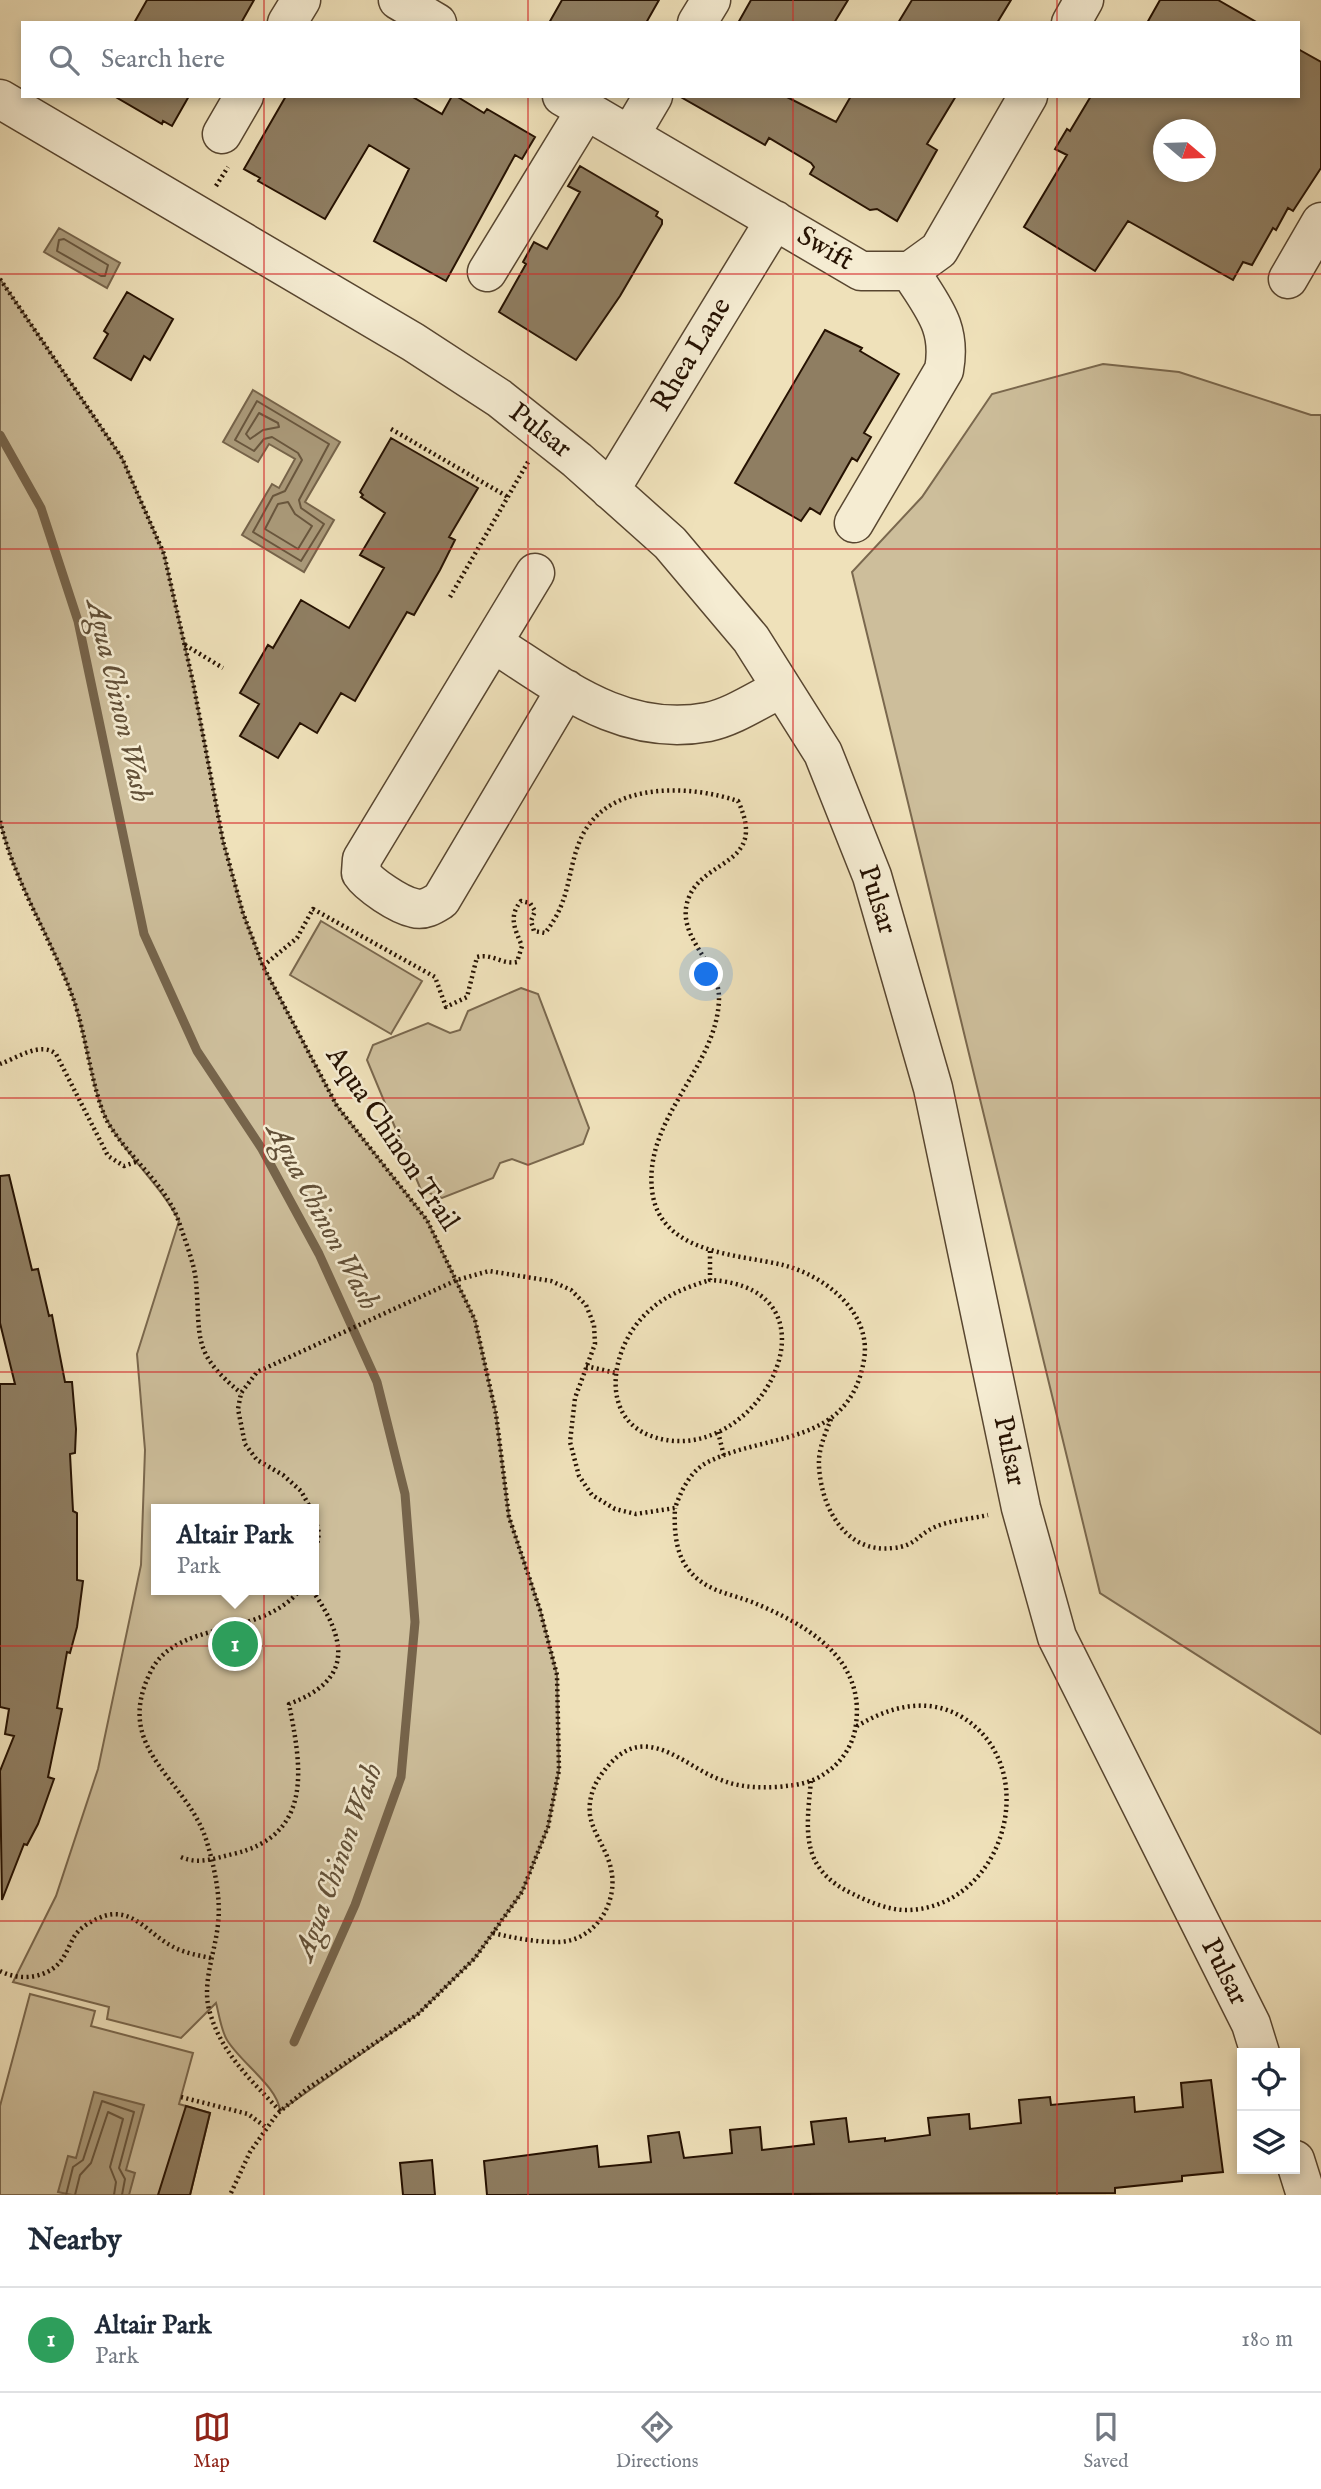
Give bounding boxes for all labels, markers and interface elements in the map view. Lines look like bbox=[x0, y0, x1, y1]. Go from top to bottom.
search box bbox=[21, 21, 1300, 98]
icon: search bbox=[45, 41, 83, 79]
text: Search here bbox=[101, 43, 225, 76]
north arrow bbox=[1153, 119, 1216, 182]
street label: Swift bbox=[790, 219, 860, 279]
street label: Rhea Lane bbox=[644, 292, 740, 418]
street label: Pulsar bbox=[501, 395, 579, 467]
water label: Agua Chinon Wash bbox=[76, 593, 160, 806]
street label: Pulsar bbox=[849, 861, 905, 939]
your location bbox=[689, 957, 723, 991]
street label: Aqua Chinon Trail bbox=[317, 1039, 467, 1238]
water label: Agua Chinon Wash bbox=[255, 1114, 387, 1318]
street label: Pulsar bbox=[985, 1413, 1033, 1489]
popup bbox=[151, 1504, 319, 1595]
text: Altair Park bbox=[177, 1519, 293, 1552]
text: Park bbox=[177, 1552, 221, 1581]
pin: 1 bbox=[212, 1618, 258, 1670]
water label: Agua Chinon Wash bbox=[285, 1758, 392, 1968]
street label: Pulsar bbox=[1192, 1933, 1256, 2011]
map controls bbox=[1237, 2048, 1300, 2174]
button: locate bbox=[1237, 2048, 1300, 2111]
button: layers bbox=[1237, 2111, 1300, 2174]
text: Nearby bbox=[28, 2222, 121, 2260]
text: Altair Park bbox=[95, 2309, 212, 2342]
text: 1 bbox=[47, 2325, 55, 2354]
text: 180 m bbox=[1241, 2325, 1293, 2354]
text: Park bbox=[95, 2342, 139, 2371]
tab: Map bbox=[193, 2408, 231, 2474]
tab: Directions bbox=[616, 2408, 698, 2474]
tab: Saved bbox=[1083, 2408, 1128, 2474]

